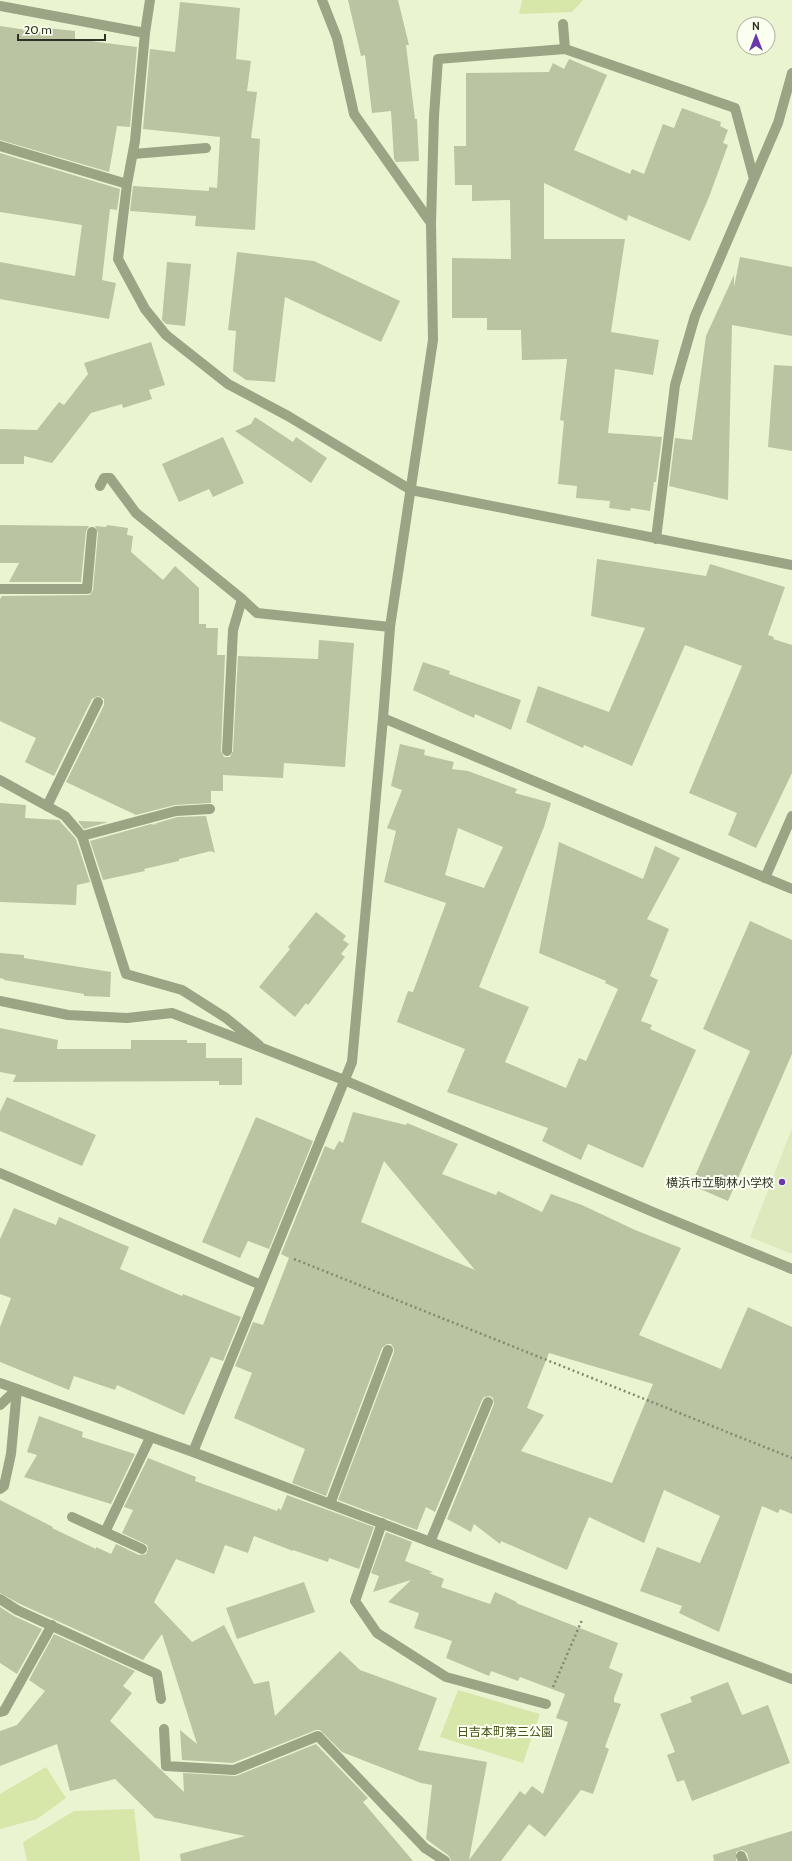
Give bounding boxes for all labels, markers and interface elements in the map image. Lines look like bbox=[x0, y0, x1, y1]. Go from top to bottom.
scale bar bbox=[18, 16, 105, 42]
north arrow bbox=[736, 16, 776, 56]
text: N bbox=[752, 19, 760, 33]
text: 20 m bbox=[24, 22, 52, 37]
place label: 横浜市立駒林小学校 bbox=[666, 1175, 774, 1190]
marker: 横浜市立駒林小学校 bbox=[777, 1177, 787, 1187]
park label: 日吉本町第三公園 bbox=[457, 1724, 553, 1739]

